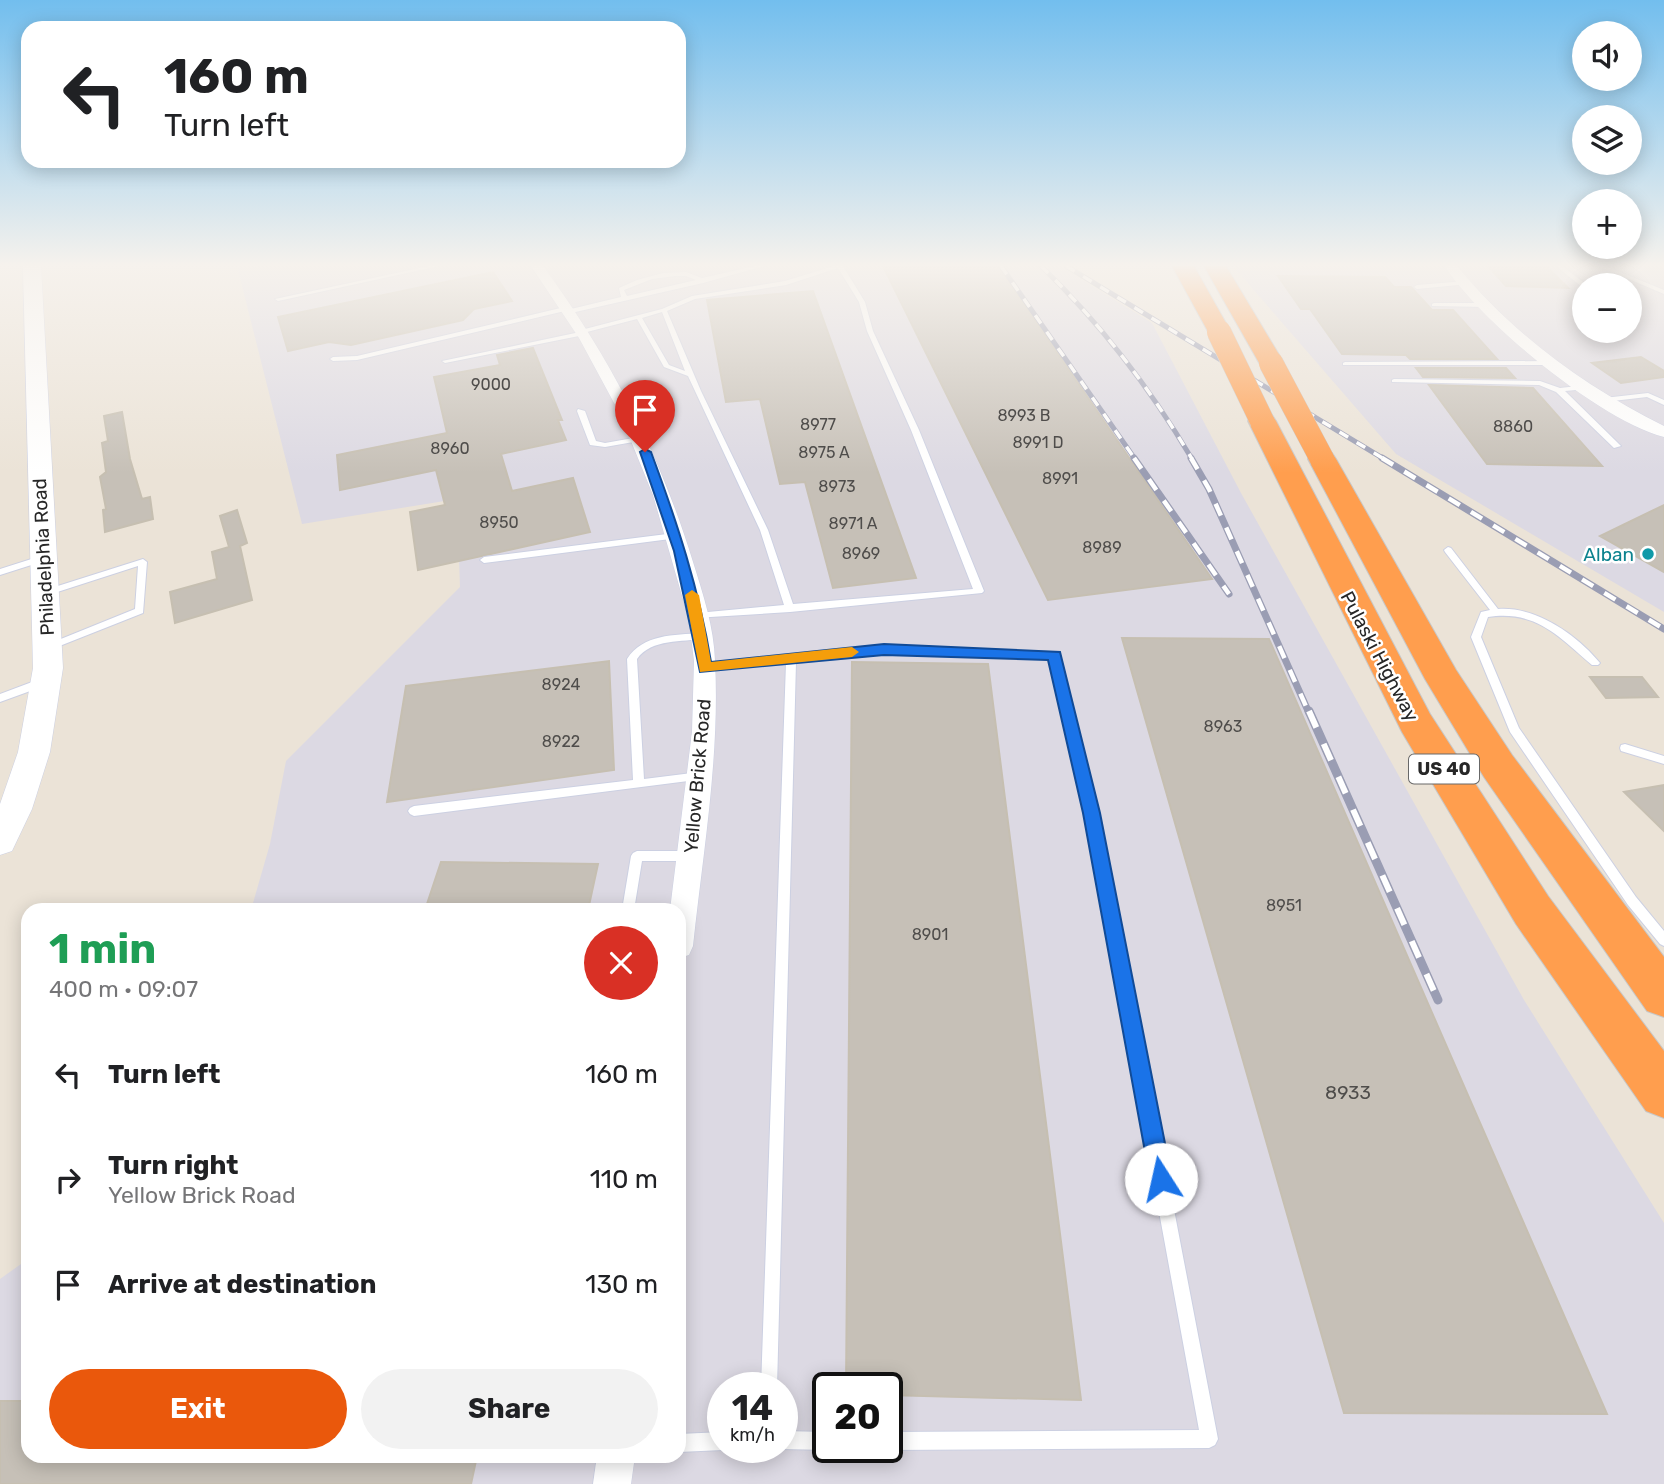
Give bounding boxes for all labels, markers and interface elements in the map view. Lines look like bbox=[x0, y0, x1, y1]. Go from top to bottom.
map controls bbox=[1572, 21, 1642, 343]
button: sound bbox=[1572, 21, 1642, 91]
text: 160 m bbox=[164, 47, 309, 105]
icon: left bbox=[49, 49, 140, 140]
button: layers bbox=[1572, 105, 1642, 175]
text: Turn left bbox=[164, 106, 289, 144]
button: + bbox=[1572, 189, 1642, 259]
button: − bbox=[1572, 273, 1642, 343]
house number: 9000 bbox=[471, 375, 511, 394]
pin bbox=[615, 380, 675, 452]
icon: arrive bbox=[626, 391, 664, 429]
house number: 8993 B bbox=[997, 406, 1051, 425]
house number: 8977 bbox=[800, 415, 836, 434]
house number: 8860 bbox=[1493, 417, 1533, 436]
house number: 8991 D bbox=[1013, 433, 1063, 452]
house number: 8960 bbox=[430, 439, 470, 458]
house number: 8975 A bbox=[798, 443, 850, 462]
house number: 8991 bbox=[1042, 469, 1078, 488]
house number: 8973 bbox=[818, 477, 856, 496]
street label: Philadelphia Road bbox=[28, 478, 59, 636]
house number: 8950 bbox=[479, 513, 519, 532]
house number: 8971 A bbox=[829, 514, 878, 533]
house number: 8989 bbox=[1082, 538, 1122, 557]
place label: Alban bbox=[1583, 543, 1634, 566]
house number: 8969 bbox=[842, 544, 880, 563]
marker: Alban bbox=[1640, 546, 1656, 562]
street label: Pulaski Highway bbox=[1336, 587, 1424, 725]
house number: 8924 bbox=[542, 675, 580, 694]
street label: Yellow Brick Road bbox=[679, 698, 716, 854]
house number: 8963 bbox=[1204, 717, 1242, 736]
house number: 8922 bbox=[542, 732, 580, 751]
road number: US 40 bbox=[1409, 754, 1479, 784]
house number: 8951 bbox=[1266, 896, 1302, 915]
text: 1 min bbox=[49, 924, 156, 974]
house number: 8901 bbox=[912, 925, 948, 944]
button: close bbox=[584, 926, 658, 1000]
text: 400 m · 09:07 bbox=[49, 975, 198, 1003]
icon: left bbox=[49, 1056, 87, 1094]
text: Turn left bbox=[108, 1059, 220, 1090]
text: 160 m bbox=[585, 1059, 658, 1090]
house number: 8933 bbox=[1325, 1081, 1371, 1104]
position arrow bbox=[1124, 1142, 1198, 1216]
text: Turn right bbox=[108, 1150, 238, 1181]
icon: right bbox=[49, 1161, 87, 1199]
text: 110 m bbox=[590, 1164, 658, 1195]
text: Yellow Brick Road bbox=[108, 1181, 296, 1209]
icon: arrive bbox=[49, 1266, 87, 1304]
text: Arrive at destination bbox=[108, 1269, 376, 1300]
text: 130 m bbox=[585, 1269, 658, 1300]
button: Exit bbox=[49, 1369, 347, 1449]
button: Share bbox=[361, 1369, 658, 1449]
speed limit sign: 20 bbox=[812, 1372, 903, 1463]
text: 14 bbox=[732, 1387, 773, 1429]
text: km/h bbox=[730, 1424, 775, 1446]

